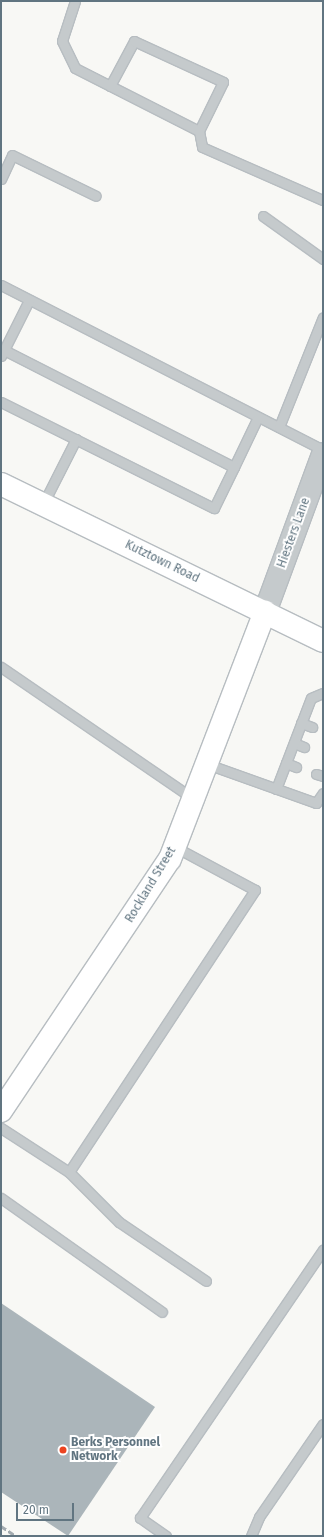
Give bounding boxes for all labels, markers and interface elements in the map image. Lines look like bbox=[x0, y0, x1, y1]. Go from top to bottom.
street label: Hiesters Lane bbox=[275, 496, 313, 570]
street label: Kutztown Road bbox=[122, 538, 202, 586]
street label: Rockland Street bbox=[123, 844, 179, 926]
place label: Berks Personnel Network bbox=[71, 1436, 160, 1464]
marker: Berks Personnel Network bbox=[58, 1445, 68, 1455]
scale bar bbox=[18, 1495, 76, 1521]
text: 20 m bbox=[23, 1503, 49, 1517]

